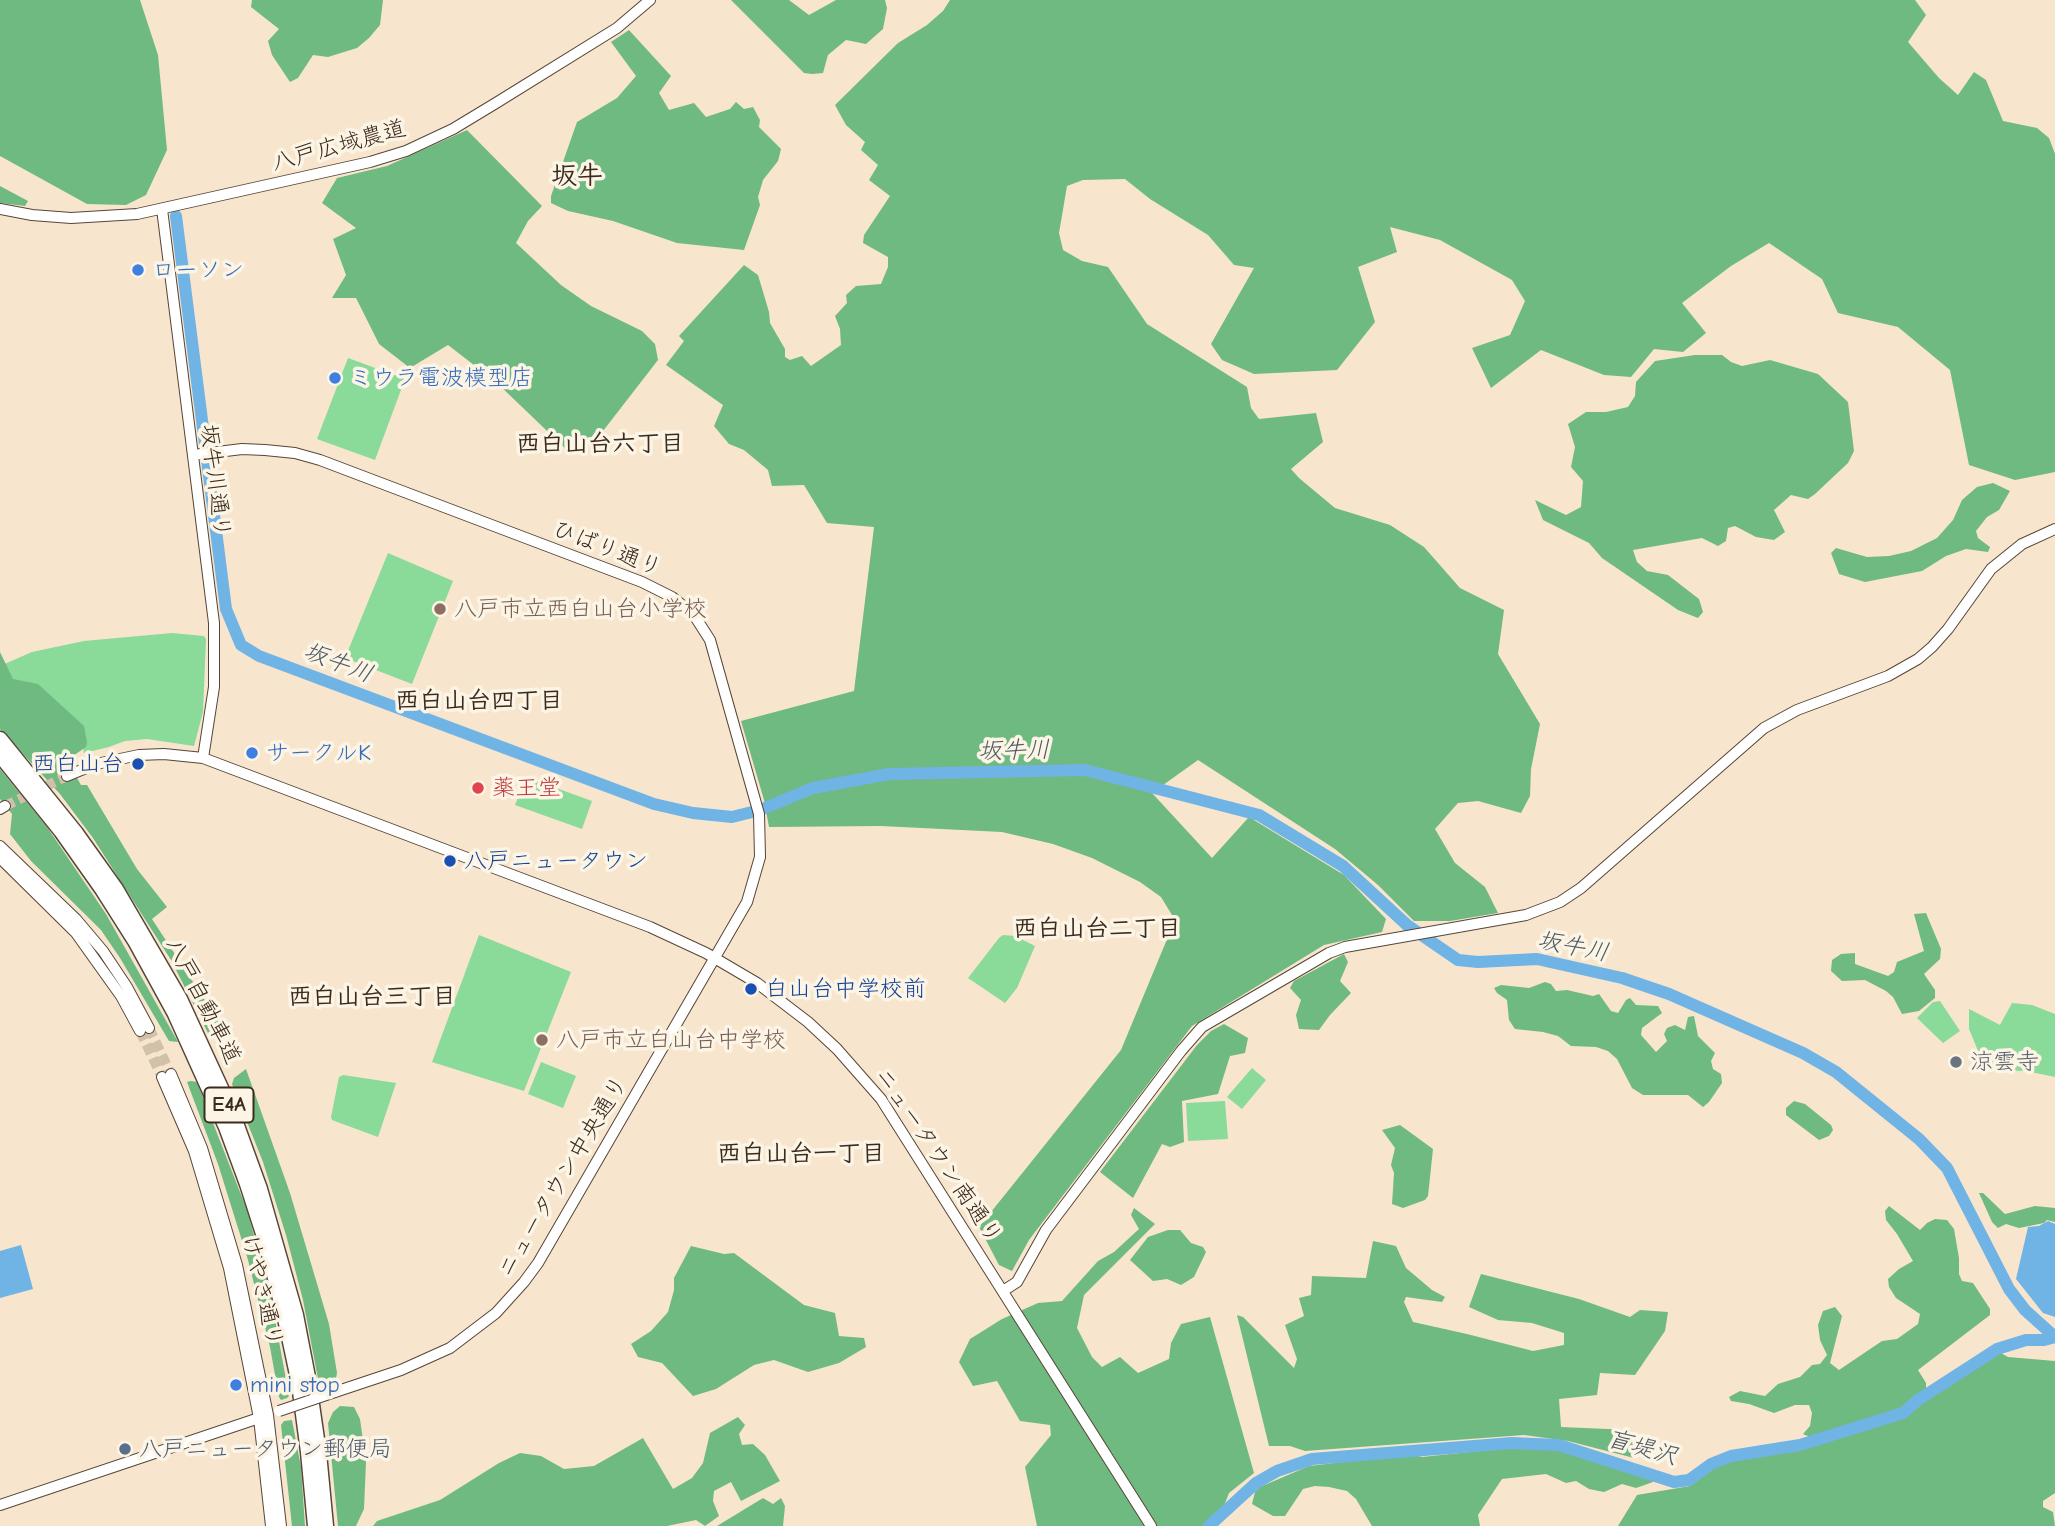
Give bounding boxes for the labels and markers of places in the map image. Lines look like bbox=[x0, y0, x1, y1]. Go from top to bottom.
place label: ローソン bbox=[152, 256, 244, 284]
marker: ローソン bbox=[130, 262, 146, 278]
place label: ミウラ電波模型店 bbox=[349, 364, 533, 392]
marker: ミウラ電波模型店 bbox=[327, 370, 343, 386]
place label: 八戸市立西白山台小学校 bbox=[454, 595, 707, 623]
marker: 八戸市立西白山台小学校 bbox=[432, 601, 448, 617]
place label: サークルK bbox=[266, 739, 371, 767]
marker: サークルK bbox=[244, 745, 260, 761]
place label: 西白山台 bbox=[32, 750, 124, 778]
marker: 西白山台 bbox=[130, 756, 146, 772]
place label: 薬王堂 bbox=[492, 774, 561, 802]
marker: 薬王堂 bbox=[470, 780, 486, 796]
place label: 八戸ニュータウン bbox=[464, 847, 648, 875]
marker: 八戸ニュータウン bbox=[442, 853, 458, 869]
place label: 白山台中学校前 bbox=[765, 975, 926, 1003]
marker: 白山台中学校前 bbox=[743, 981, 759, 997]
place label: 八戸市立白山台中学校 bbox=[556, 1026, 786, 1054]
marker: 八戸市立白山台中学校 bbox=[534, 1032, 550, 1048]
place label: 涼雲寺 bbox=[1970, 1048, 2039, 1076]
marker: 涼雲寺 bbox=[1948, 1054, 1964, 1070]
place label: mini stop bbox=[250, 1371, 340, 1399]
marker: mini stop bbox=[228, 1377, 244, 1393]
place label: 八戸ニュータウン郵便局 bbox=[139, 1435, 392, 1463]
marker: 八戸ニュータウン郵便局 bbox=[117, 1441, 133, 1457]

